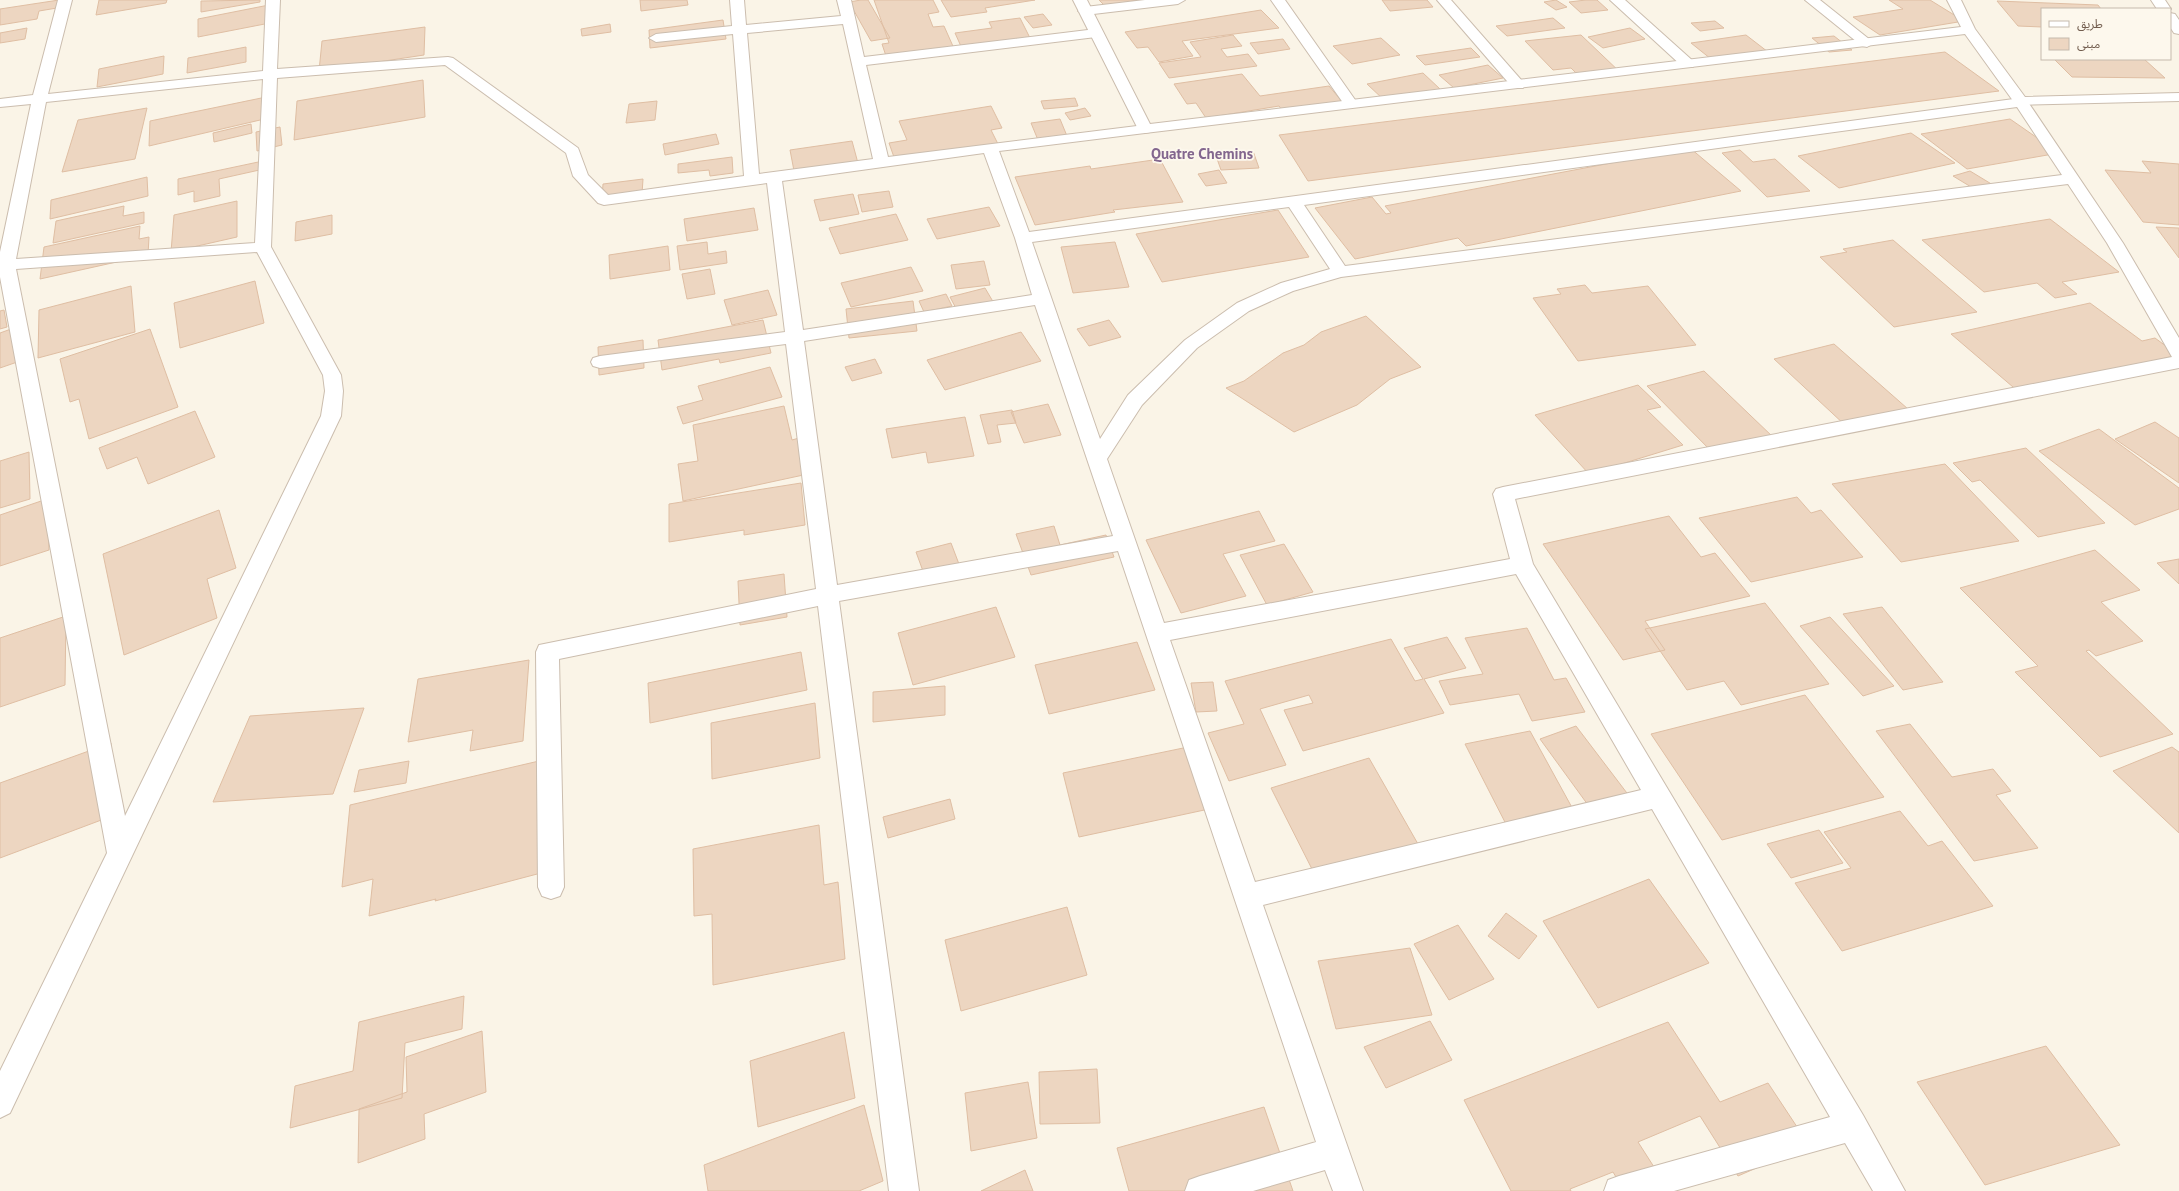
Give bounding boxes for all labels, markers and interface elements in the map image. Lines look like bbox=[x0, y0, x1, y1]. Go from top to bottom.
legend bbox=[2041, 8, 2171, 60]
text: طريق bbox=[2077, 16, 2103, 32]
text: مبنى bbox=[2077, 36, 2100, 51]
district label: Quatre Chemins bbox=[1151, 144, 1253, 163]

